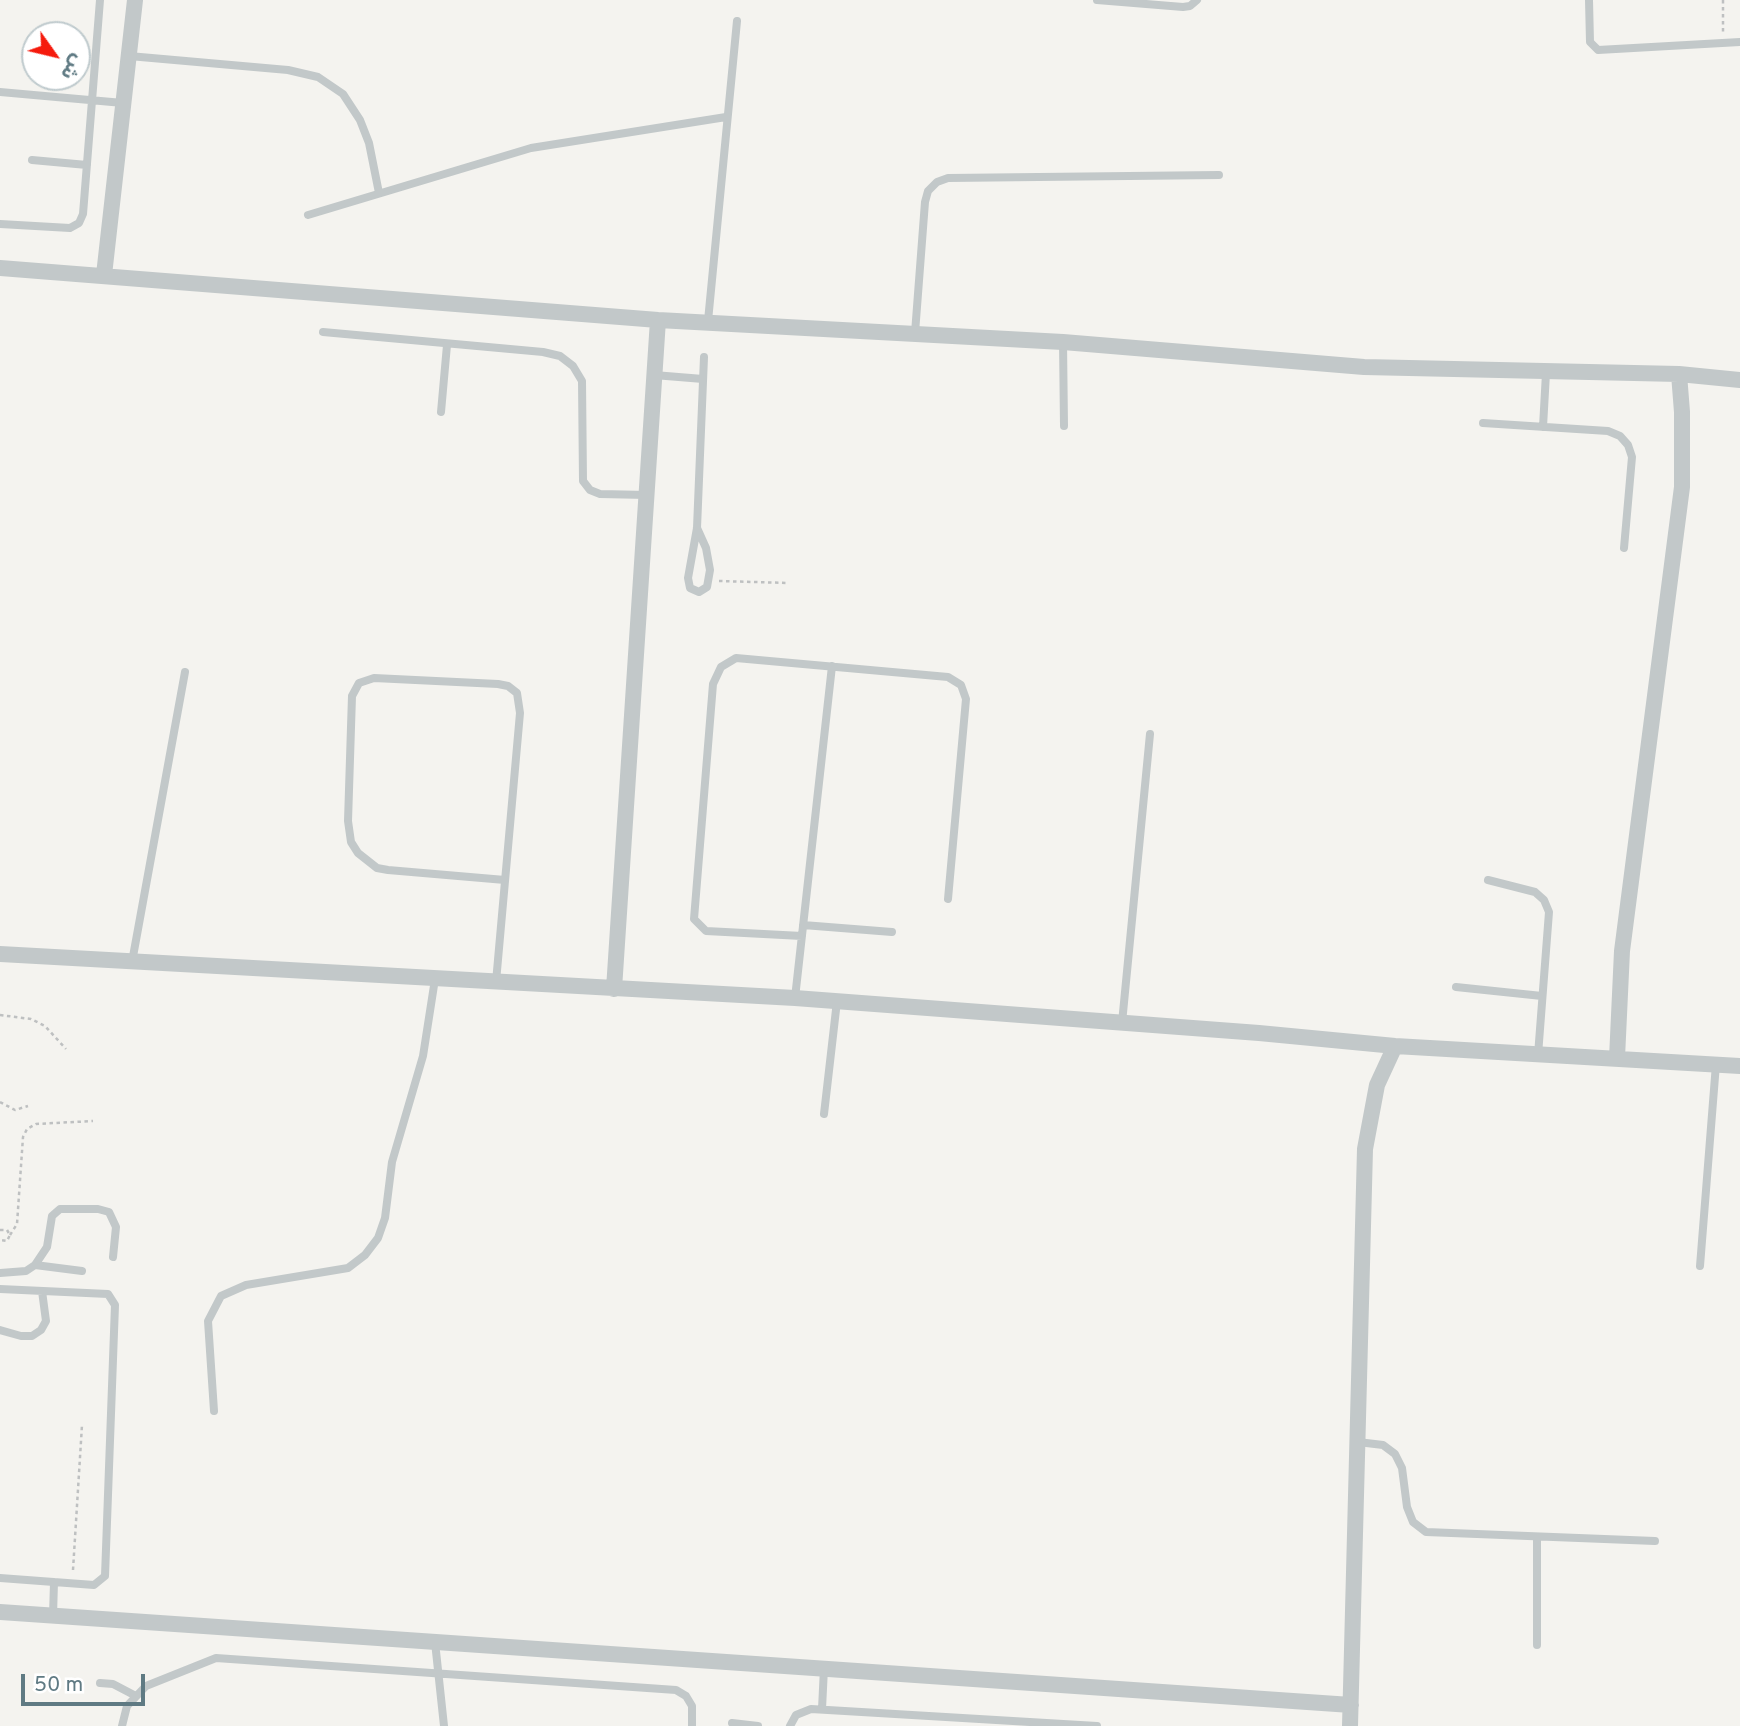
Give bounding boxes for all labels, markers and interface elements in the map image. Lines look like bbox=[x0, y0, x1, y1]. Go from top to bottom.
north arrow bbox=[21, 21, 91, 91]
text: ش bbox=[55, 49, 89, 84]
scale bar bbox=[24, 1660, 149, 1704]
text: 50 m bbox=[34, 1672, 83, 1699]

